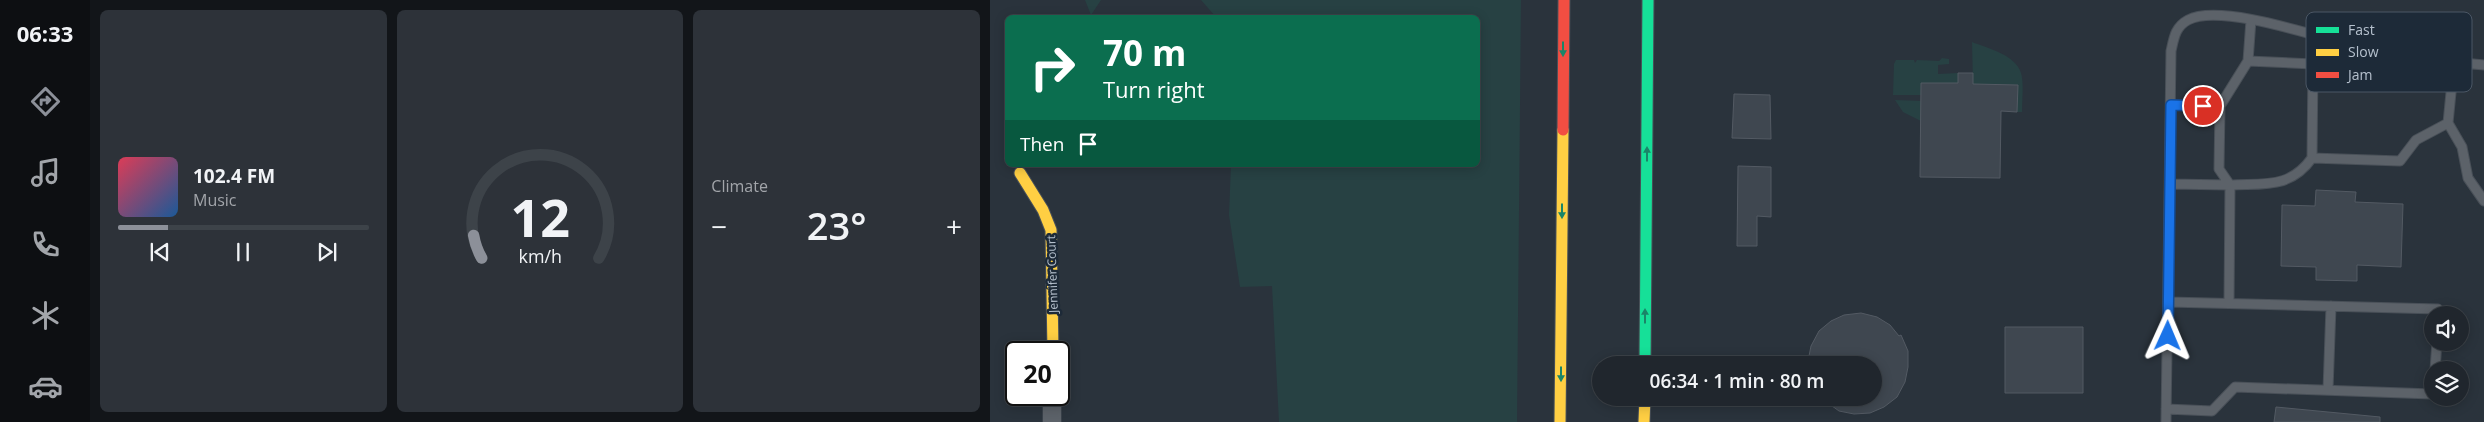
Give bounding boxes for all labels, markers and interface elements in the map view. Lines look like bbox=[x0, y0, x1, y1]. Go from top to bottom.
legend bbox=[2306, 12, 2472, 92]
text: 06:33 bbox=[17, 18, 73, 48]
text: Fast bbox=[2348, 20, 2375, 39]
text: 70 m bbox=[1103, 29, 1186, 76]
icon: right bbox=[1020, 35, 1085, 100]
one-way arrow bbox=[1559, 41, 1567, 57]
text: Slow bbox=[2348, 42, 2379, 61]
text: Jam bbox=[2346, 65, 2373, 84]
text: Turn right bbox=[1103, 74, 1205, 104]
icon: directions bbox=[28, 84, 63, 119]
pin bbox=[2182, 85, 2224, 127]
icon: arrive bbox=[2189, 92, 2217, 120]
icon: arrive bbox=[1074, 130, 1102, 158]
text: Then bbox=[1020, 131, 1064, 157]
one-way arrow bbox=[1643, 146, 1651, 162]
icon: music bbox=[28, 155, 63, 190]
text: 102.4 FM bbox=[193, 163, 275, 189]
text: Climate bbox=[711, 175, 768, 197]
text: 12 bbox=[510, 181, 570, 252]
text: Music bbox=[193, 189, 237, 211]
text: 23° bbox=[807, 199, 867, 251]
one-way arrow bbox=[1558, 203, 1566, 219]
text: − bbox=[711, 207, 727, 245]
text: + bbox=[946, 207, 962, 245]
icon: phone bbox=[28, 227, 63, 262]
street label: Jennifer Court bbox=[1042, 235, 1062, 314]
icon: previous bbox=[146, 238, 174, 266]
icon: pause bbox=[229, 238, 257, 266]
icon: next bbox=[313, 238, 341, 266]
text: km/h bbox=[518, 244, 562, 268]
icon: climate bbox=[28, 298, 63, 333]
map controls bbox=[2424, 306, 2469, 406]
button: sound bbox=[2424, 306, 2469, 351]
one-way arrow bbox=[1641, 308, 1649, 324]
position arrow bbox=[2141, 309, 2193, 361]
speed limit sign: 20 bbox=[1005, 341, 1070, 406]
button: layers bbox=[2424, 361, 2469, 406]
one-way arrow bbox=[1557, 366, 1565, 382]
text: 06:34 · 1 min · 80 m bbox=[1650, 368, 1824, 394]
icon: car bbox=[28, 369, 63, 404]

